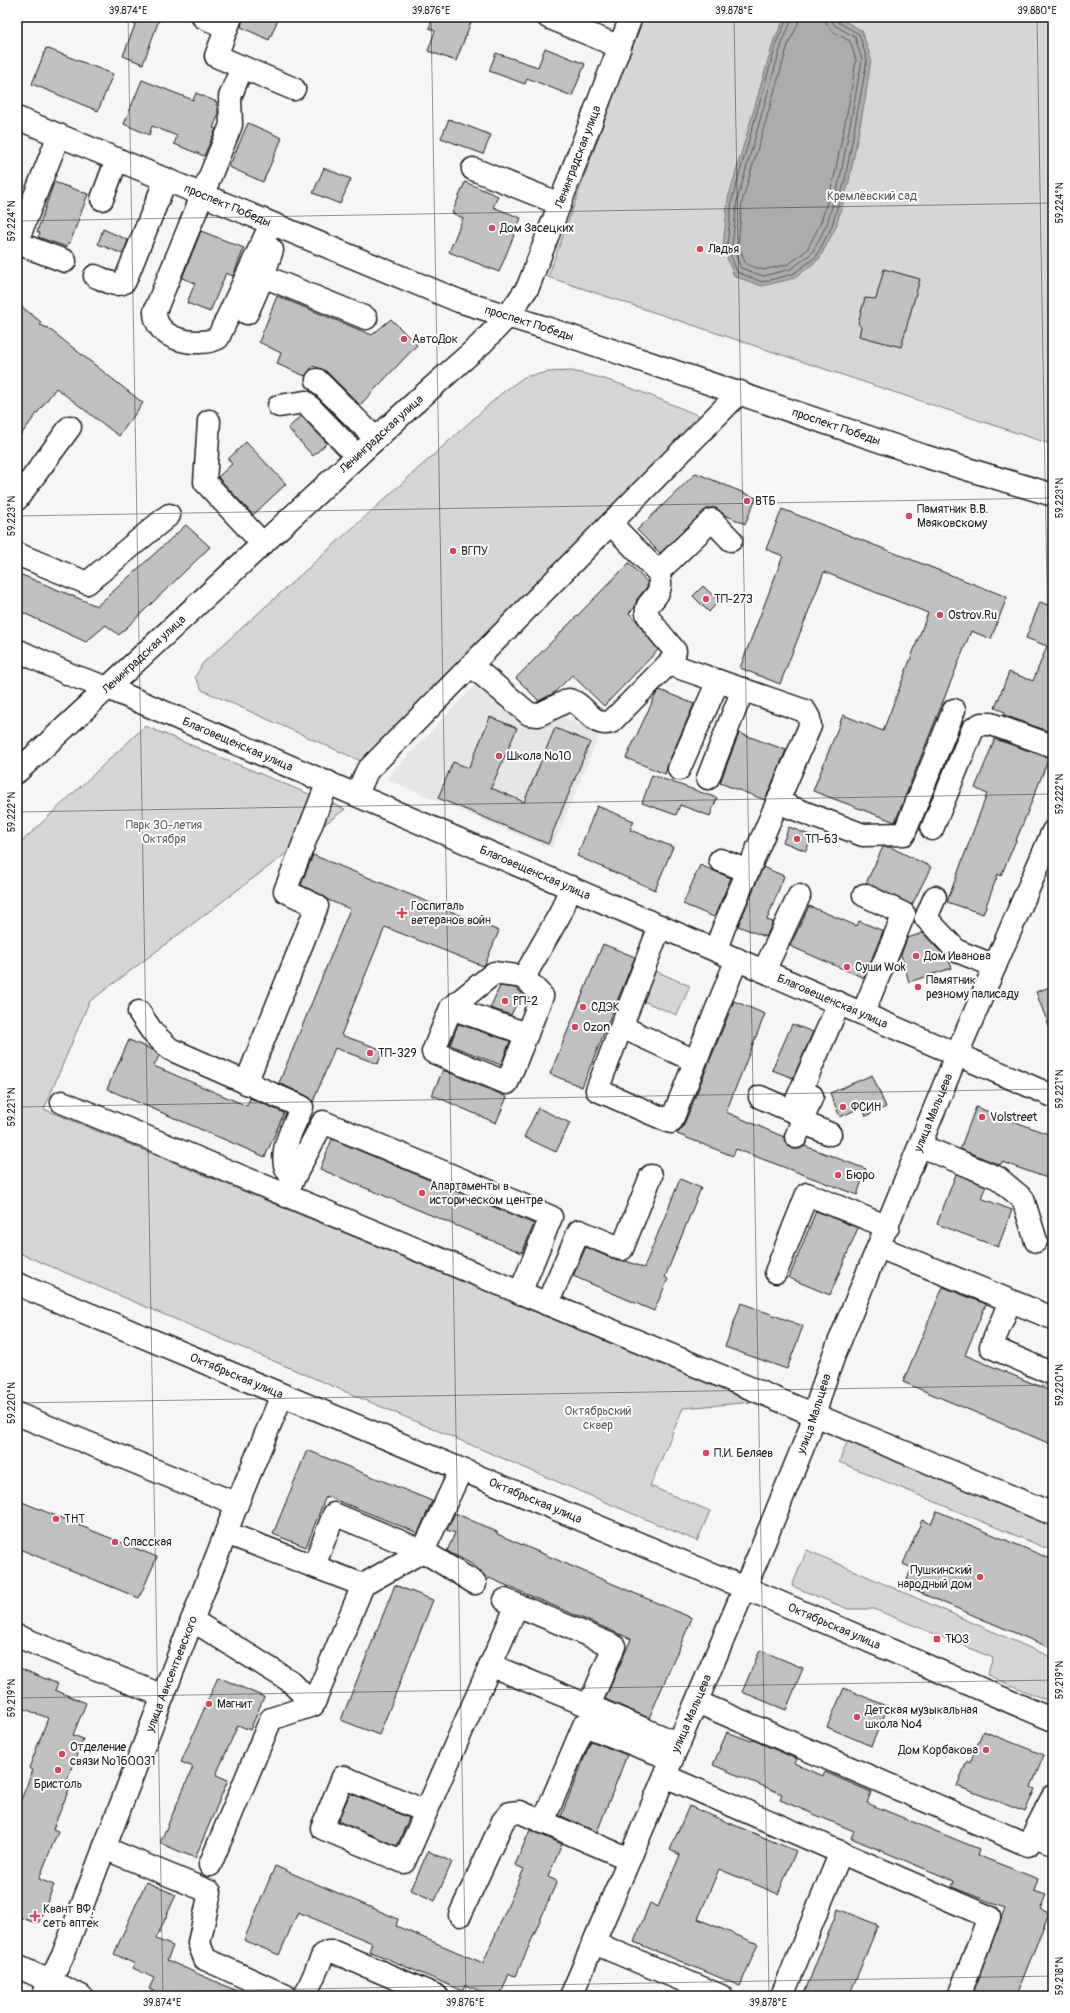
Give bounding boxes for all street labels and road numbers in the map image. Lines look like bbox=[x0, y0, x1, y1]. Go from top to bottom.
street label: Ленинградская улица bbox=[551, 103, 604, 211]
street label: проспект Победы bbox=[182, 181, 274, 230]
street label: проспект Победы bbox=[483, 302, 576, 344]
street label: Ленинградская улица bbox=[335, 391, 427, 477]
street label: проспект Победы bbox=[790, 404, 883, 448]
street label: Ленинградская улица bbox=[98, 611, 189, 698]
street label: Благовещенская улица bbox=[180, 713, 296, 775]
street label: Благовещенская улица bbox=[477, 842, 593, 903]
street label: Благовещенская улица bbox=[775, 970, 891, 1032]
street label: улица Мальцева bbox=[910, 1071, 956, 1155]
street label: Октябрьская улица bbox=[188, 1350, 286, 1402]
street label: улица Мальцева bbox=[793, 1371, 834, 1457]
street label: Октябрьская улица bbox=[487, 1474, 585, 1527]
street label: Октябрьская улица bbox=[786, 1599, 883, 1653]
street label: улица Авксентьевского bbox=[142, 1613, 201, 1735]
street label: улица Мальцева bbox=[668, 1672, 715, 1756]

